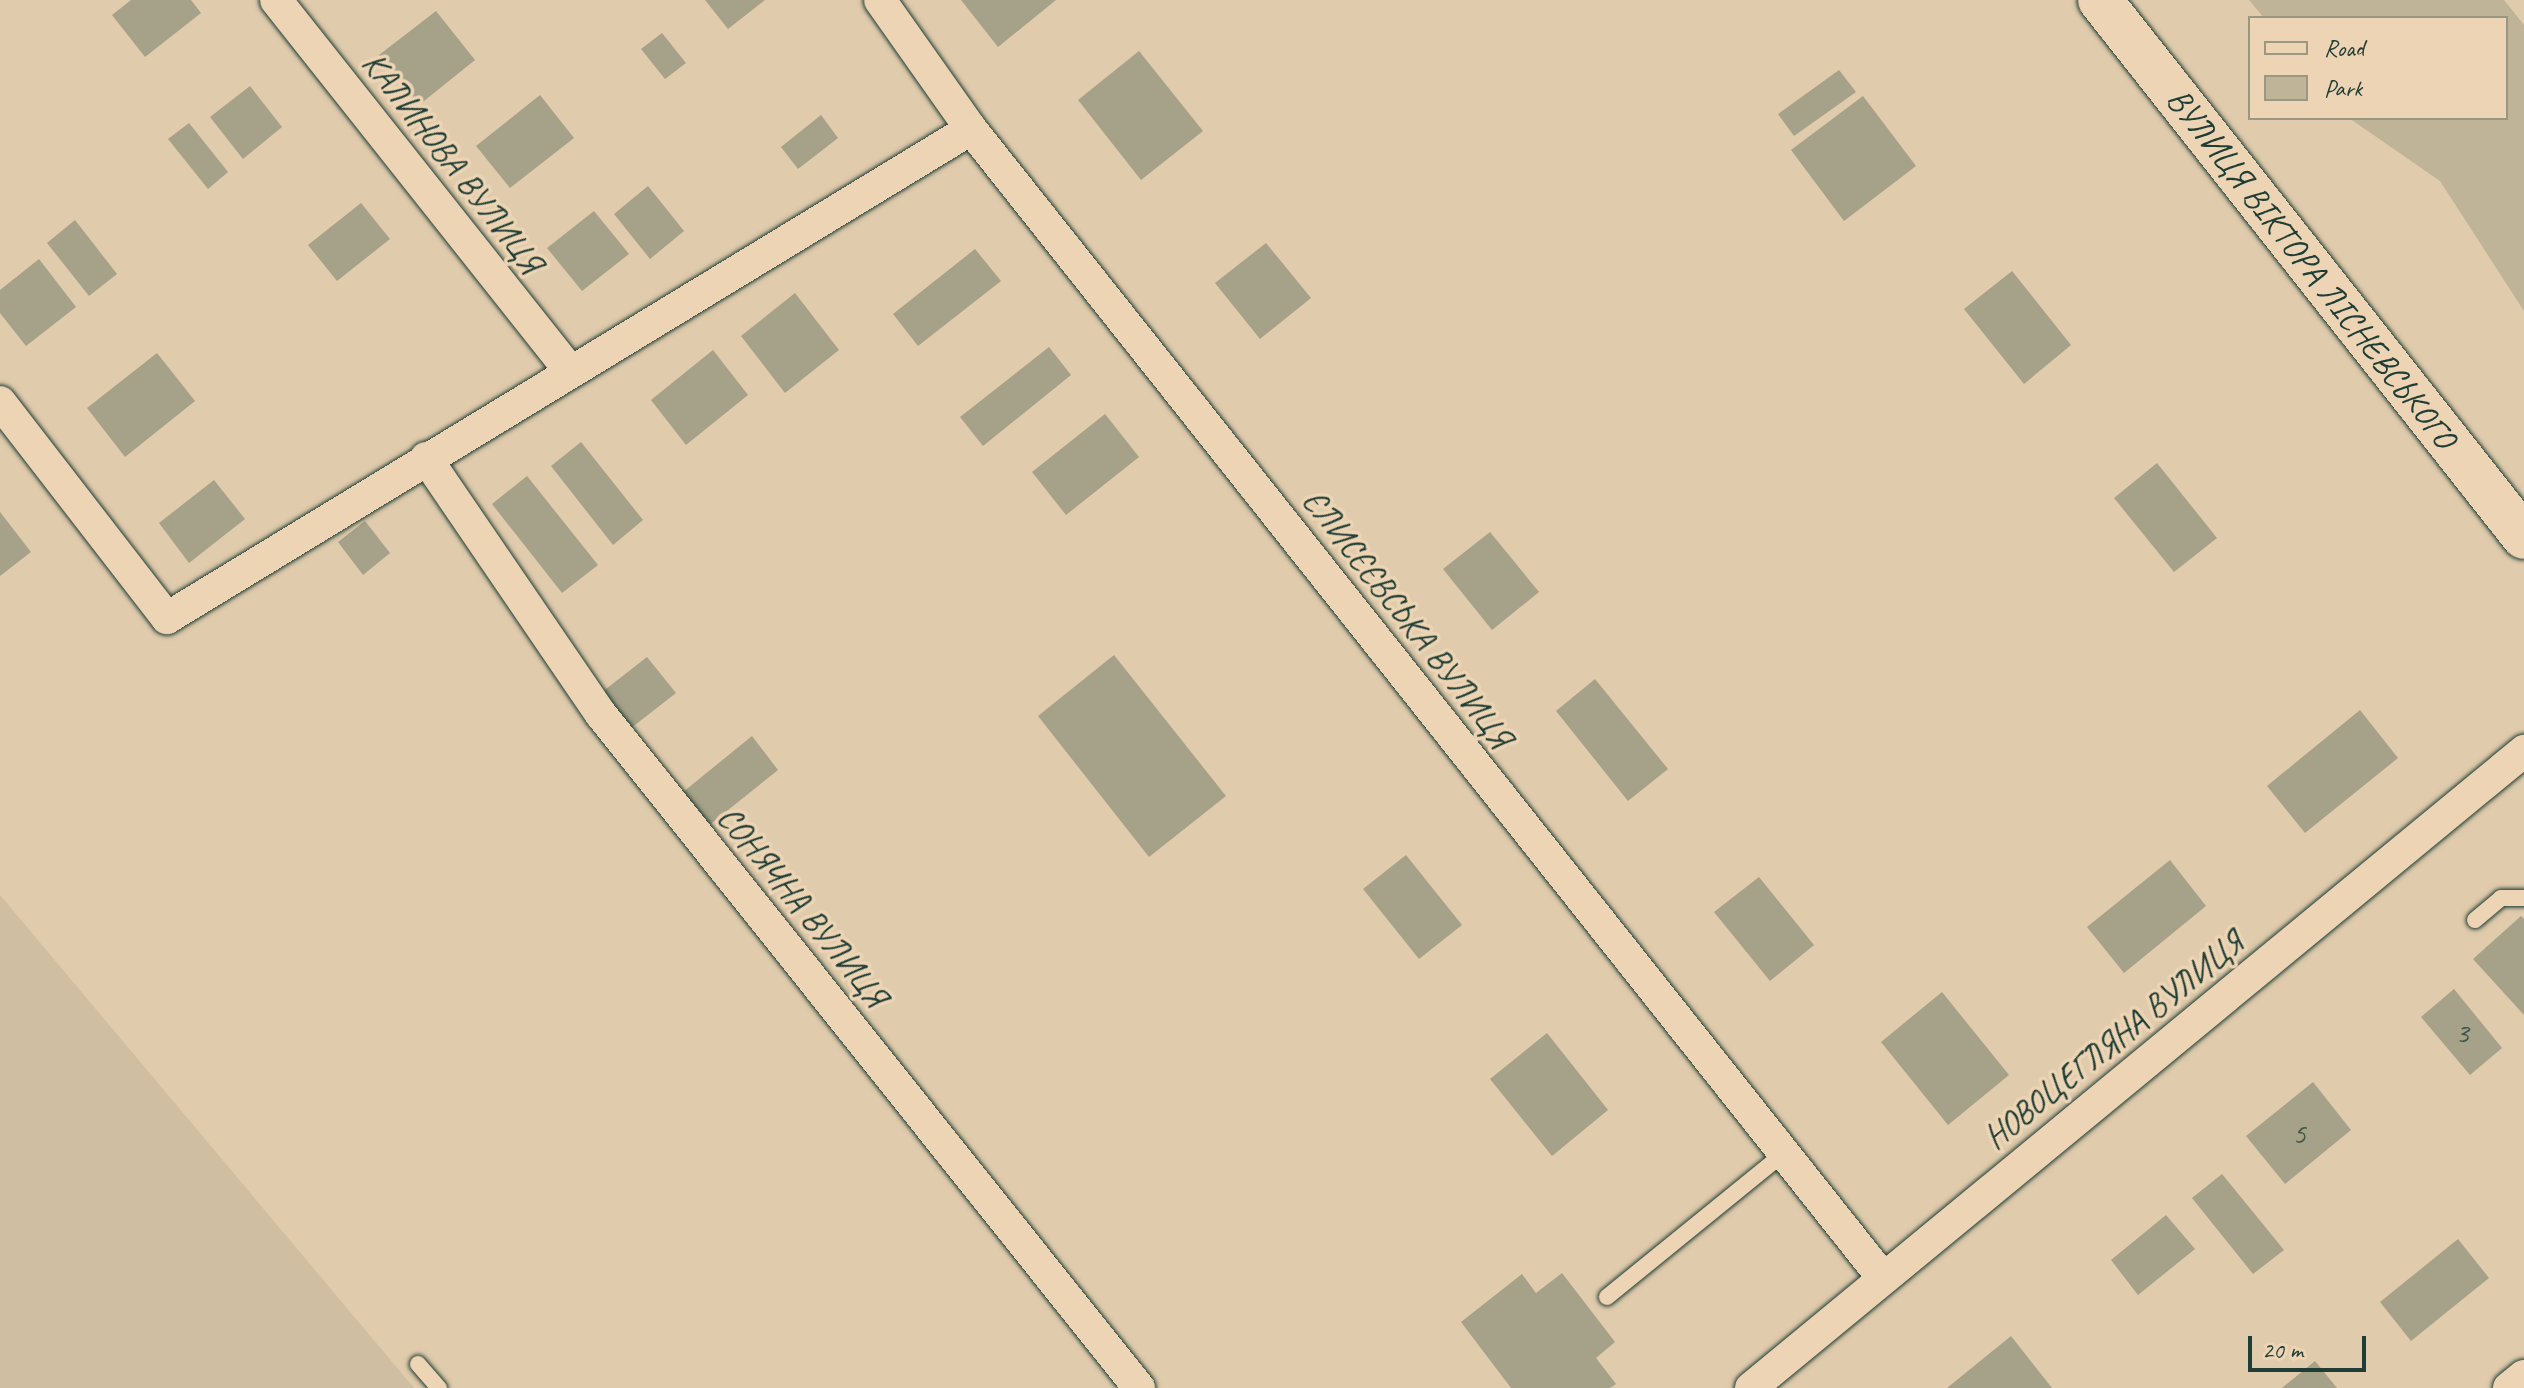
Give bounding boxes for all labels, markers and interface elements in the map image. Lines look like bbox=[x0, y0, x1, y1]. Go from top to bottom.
legend bbox=[2248, 16, 2508, 120]
text: Road bbox=[2324, 33, 2364, 63]
street label: КАЛИНОВА ВУЛИЦЯ bbox=[355, 44, 551, 280]
text: Park bbox=[2324, 73, 2362, 103]
street label: ВУЛИЦЯ ВІКТОРА ЛІСНЕВСЬКОГО bbox=[2159, 80, 2465, 456]
street label: ЄЛИСЄЄВСЬКА ВУЛИЦЯ bbox=[1295, 481, 1521, 755]
street label: СОНЯЧНА ВУЛИЦЯ bbox=[709, 797, 897, 1015]
street label: НОВОЦЕГЛЯНА ВУЛИЦЯ bbox=[1975, 923, 2251, 1157]
house number: 3 bbox=[2455, 1014, 2469, 1050]
house number: 5 bbox=[2292, 1115, 2306, 1151]
scale bar bbox=[2252, 1320, 2370, 1370]
text: 20 m bbox=[2262, 1335, 2303, 1365]

